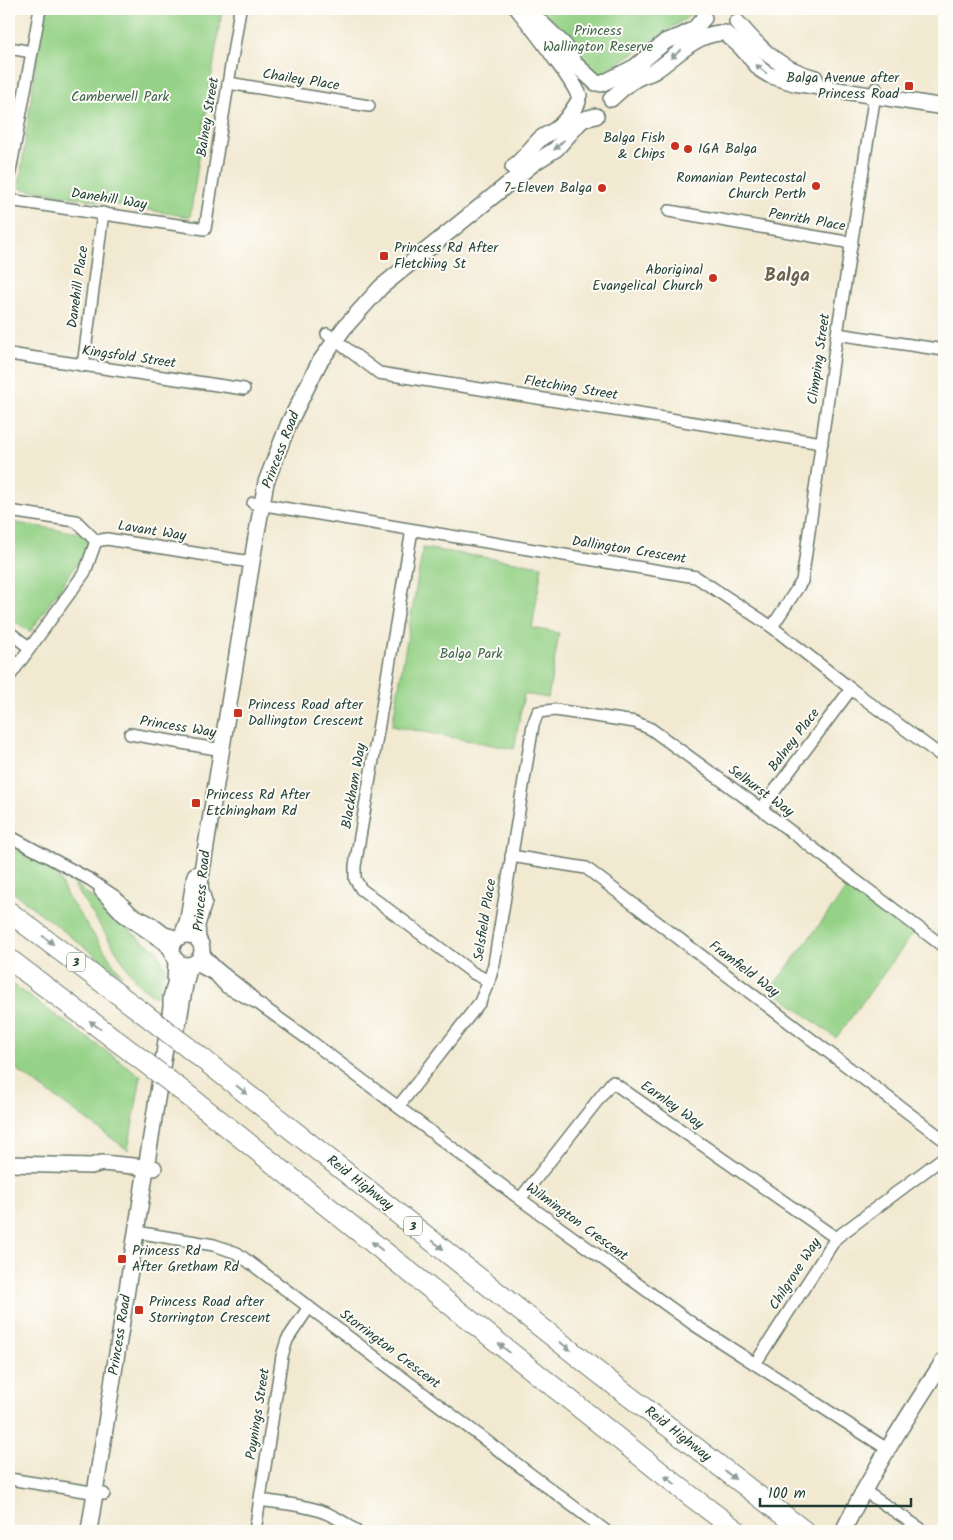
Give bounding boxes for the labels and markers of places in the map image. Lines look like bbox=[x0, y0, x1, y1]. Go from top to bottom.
place label: Balga Avenue after Princess Road bbox=[786, 67, 900, 105]
marker: Balga Avenue after Princess Road bbox=[903, 80, 915, 92]
place label: Balga Fish & Chips bbox=[603, 127, 665, 165]
place label: IGA Balga bbox=[698, 138, 757, 160]
marker: Balga Fish & Chips bbox=[669, 140, 681, 152]
marker: IGA Balga bbox=[682, 143, 694, 155]
place label: Romanian Pentecostal Church Perth bbox=[676, 167, 807, 205]
place label: 7-Eleven Balga bbox=[504, 177, 592, 199]
marker: Romanian Pentecostal Church Perth bbox=[810, 180, 822, 192]
marker: 7-Eleven Balga bbox=[596, 182, 608, 194]
place label: Princess Rd After Fletching St bbox=[394, 237, 499, 275]
marker: Princess Rd After Fletching St bbox=[378, 250, 390, 262]
place label: Aboriginal Evangelical Church bbox=[592, 259, 704, 297]
marker: Aboriginal Evangelical Church bbox=[707, 272, 719, 284]
place label: Princess Road after Dallington Crescent bbox=[248, 694, 364, 732]
marker: Princess Road after Dallington Crescent bbox=[232, 707, 244, 719]
place label: Princess Rd After Etchingham Rd bbox=[206, 784, 311, 822]
marker: Princess Rd After Etchingham Rd bbox=[190, 797, 202, 809]
place label: Princess Rd After Gretham Rd bbox=[132, 1240, 240, 1278]
marker: Princess Rd After Gretham Rd bbox=[116, 1253, 128, 1265]
place label: Princess Road after Storrington Crescent bbox=[149, 1291, 271, 1329]
marker: Princess Road after Storrington Crescent bbox=[133, 1304, 145, 1316]

